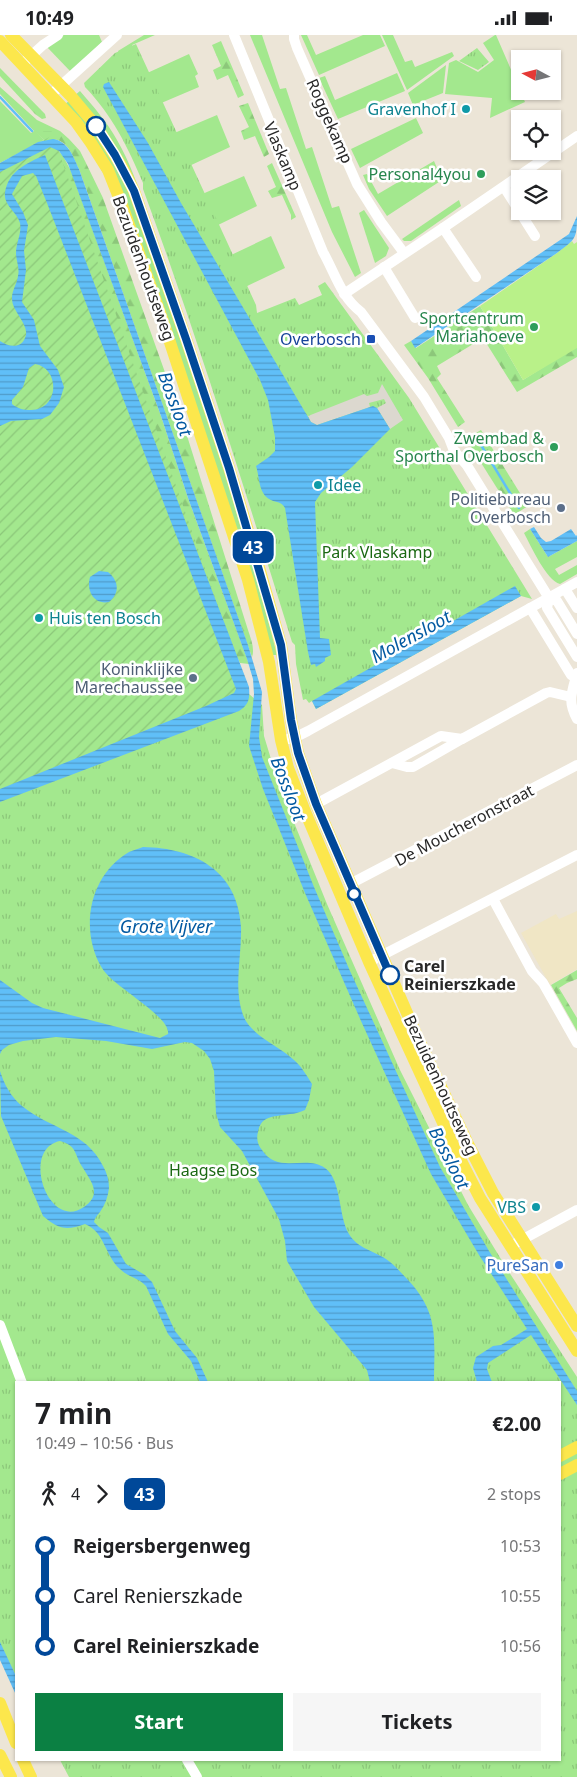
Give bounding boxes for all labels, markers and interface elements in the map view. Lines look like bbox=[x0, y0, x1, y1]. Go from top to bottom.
text: 10:49 bbox=[25, 5, 74, 31]
north arrow bbox=[511, 50, 561, 100]
map controls bbox=[511, 50, 561, 220]
street label: Roggekamp bbox=[302, 75, 358, 167]
place label: Gravenhof I bbox=[367, 98, 456, 120]
marker: Gravenhof I bbox=[460, 103, 472, 115]
button: locate bbox=[511, 110, 561, 160]
unlabelled marker bbox=[86, 116, 106, 136]
street label: Vlaskamp bbox=[259, 118, 307, 194]
place label: Personal4you bbox=[368, 163, 471, 185]
marker: Personal4you bbox=[475, 168, 487, 180]
button: layers bbox=[511, 170, 561, 220]
street label: Bezuidenhoutseweg bbox=[108, 193, 180, 343]
place label: Sportcentrum Mariahoeve bbox=[419, 307, 524, 347]
marker: Sportcentrum Mariahoeve bbox=[528, 321, 540, 333]
place label: Overbosch bbox=[280, 328, 361, 350]
marker: Overbosch bbox=[365, 333, 377, 345]
water label: Bossloot bbox=[153, 368, 199, 440]
place label: Zwembad & Sporthal Overbosch bbox=[395, 427, 544, 467]
marker: Zwembad & Sporthal Overbosch bbox=[548, 441, 560, 453]
place label: Idee bbox=[328, 474, 361, 496]
marker: Idee bbox=[312, 479, 324, 491]
place label: Politiebureau Overbosch bbox=[451, 488, 551, 528]
marker: Politiebureau Overbosch bbox=[555, 502, 567, 514]
line badge: 43 bbox=[230, 531, 276, 563]
text: 43 bbox=[243, 535, 263, 559]
park label: Park Vlaskamp bbox=[322, 541, 432, 563]
water label: Molensloot bbox=[366, 604, 456, 668]
place label: Huis ten Bosch bbox=[49, 607, 161, 629]
marker: Huis ten Bosch bbox=[33, 612, 45, 624]
place label: Koninklijke Marechaussee bbox=[74, 658, 183, 698]
marker: Koninklijke Marechaussee bbox=[187, 672, 199, 684]
water label: Bossloot bbox=[266, 753, 313, 825]
street label: De Moucheronstraat bbox=[390, 779, 538, 871]
unlabelled marker bbox=[347, 887, 361, 901]
water label: Grote Vijver bbox=[120, 914, 213, 938]
place label: Carel Reinierszkade bbox=[404, 955, 516, 995]
marker: Carel Reinierszkade bbox=[380, 965, 400, 985]
street label: Bezuidenhoutseweg bbox=[399, 1011, 483, 1159]
water label: Bossloot bbox=[424, 1122, 476, 1194]
park label: Haagse Bos bbox=[169, 1159, 257, 1181]
place label: VBS bbox=[497, 1196, 526, 1218]
marker: VBS bbox=[530, 1201, 542, 1213]
place label: PureSan bbox=[486, 1254, 549, 1276]
marker: PureSan bbox=[553, 1259, 565, 1271]
text: 7 min bbox=[35, 1394, 112, 1432]
text: €2.00 bbox=[492, 1411, 541, 1437]
text: 10:49 – 10:56 · Bus bbox=[35, 1432, 174, 1454]
icon: walk bbox=[35, 1480, 63, 1508]
icon: forward bbox=[88, 1480, 116, 1508]
text: 43 bbox=[134, 1482, 155, 1506]
text: 4 bbox=[71, 1483, 80, 1505]
text: 2 stops bbox=[487, 1483, 541, 1505]
text: Reigersbergenweg bbox=[73, 1533, 251, 1559]
text: 10:53 bbox=[500, 1535, 541, 1557]
text: Carel Renierszkade bbox=[73, 1583, 243, 1609]
text: 10:55 bbox=[500, 1585, 541, 1607]
text: Carel Reinierszkade bbox=[73, 1633, 259, 1659]
text: 10:56 bbox=[500, 1635, 541, 1657]
button: Start bbox=[35, 1693, 283, 1751]
button: Tickets bbox=[293, 1693, 541, 1751]

